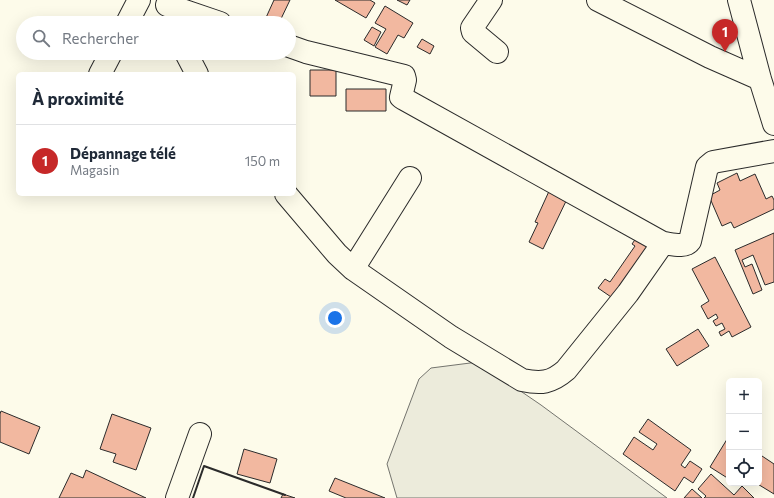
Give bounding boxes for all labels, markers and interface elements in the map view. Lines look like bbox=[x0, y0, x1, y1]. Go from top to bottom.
search box bbox=[16, 16, 296, 60]
pin: 1 bbox=[712, 19, 738, 52]
icon: search bbox=[30, 27, 52, 49]
text: Rechercher bbox=[62, 29, 139, 47]
text: À proximité bbox=[32, 88, 124, 109]
text: Dépannage télé bbox=[70, 144, 176, 162]
text: 1 bbox=[42, 153, 48, 169]
text: 150 m bbox=[245, 153, 280, 169]
text: Magasin bbox=[70, 162, 120, 178]
your location bbox=[325, 308, 345, 328]
map controls bbox=[726, 378, 762, 486]
button: + bbox=[726, 378, 762, 414]
button: − bbox=[726, 414, 762, 450]
button: locate bbox=[726, 450, 762, 486]

